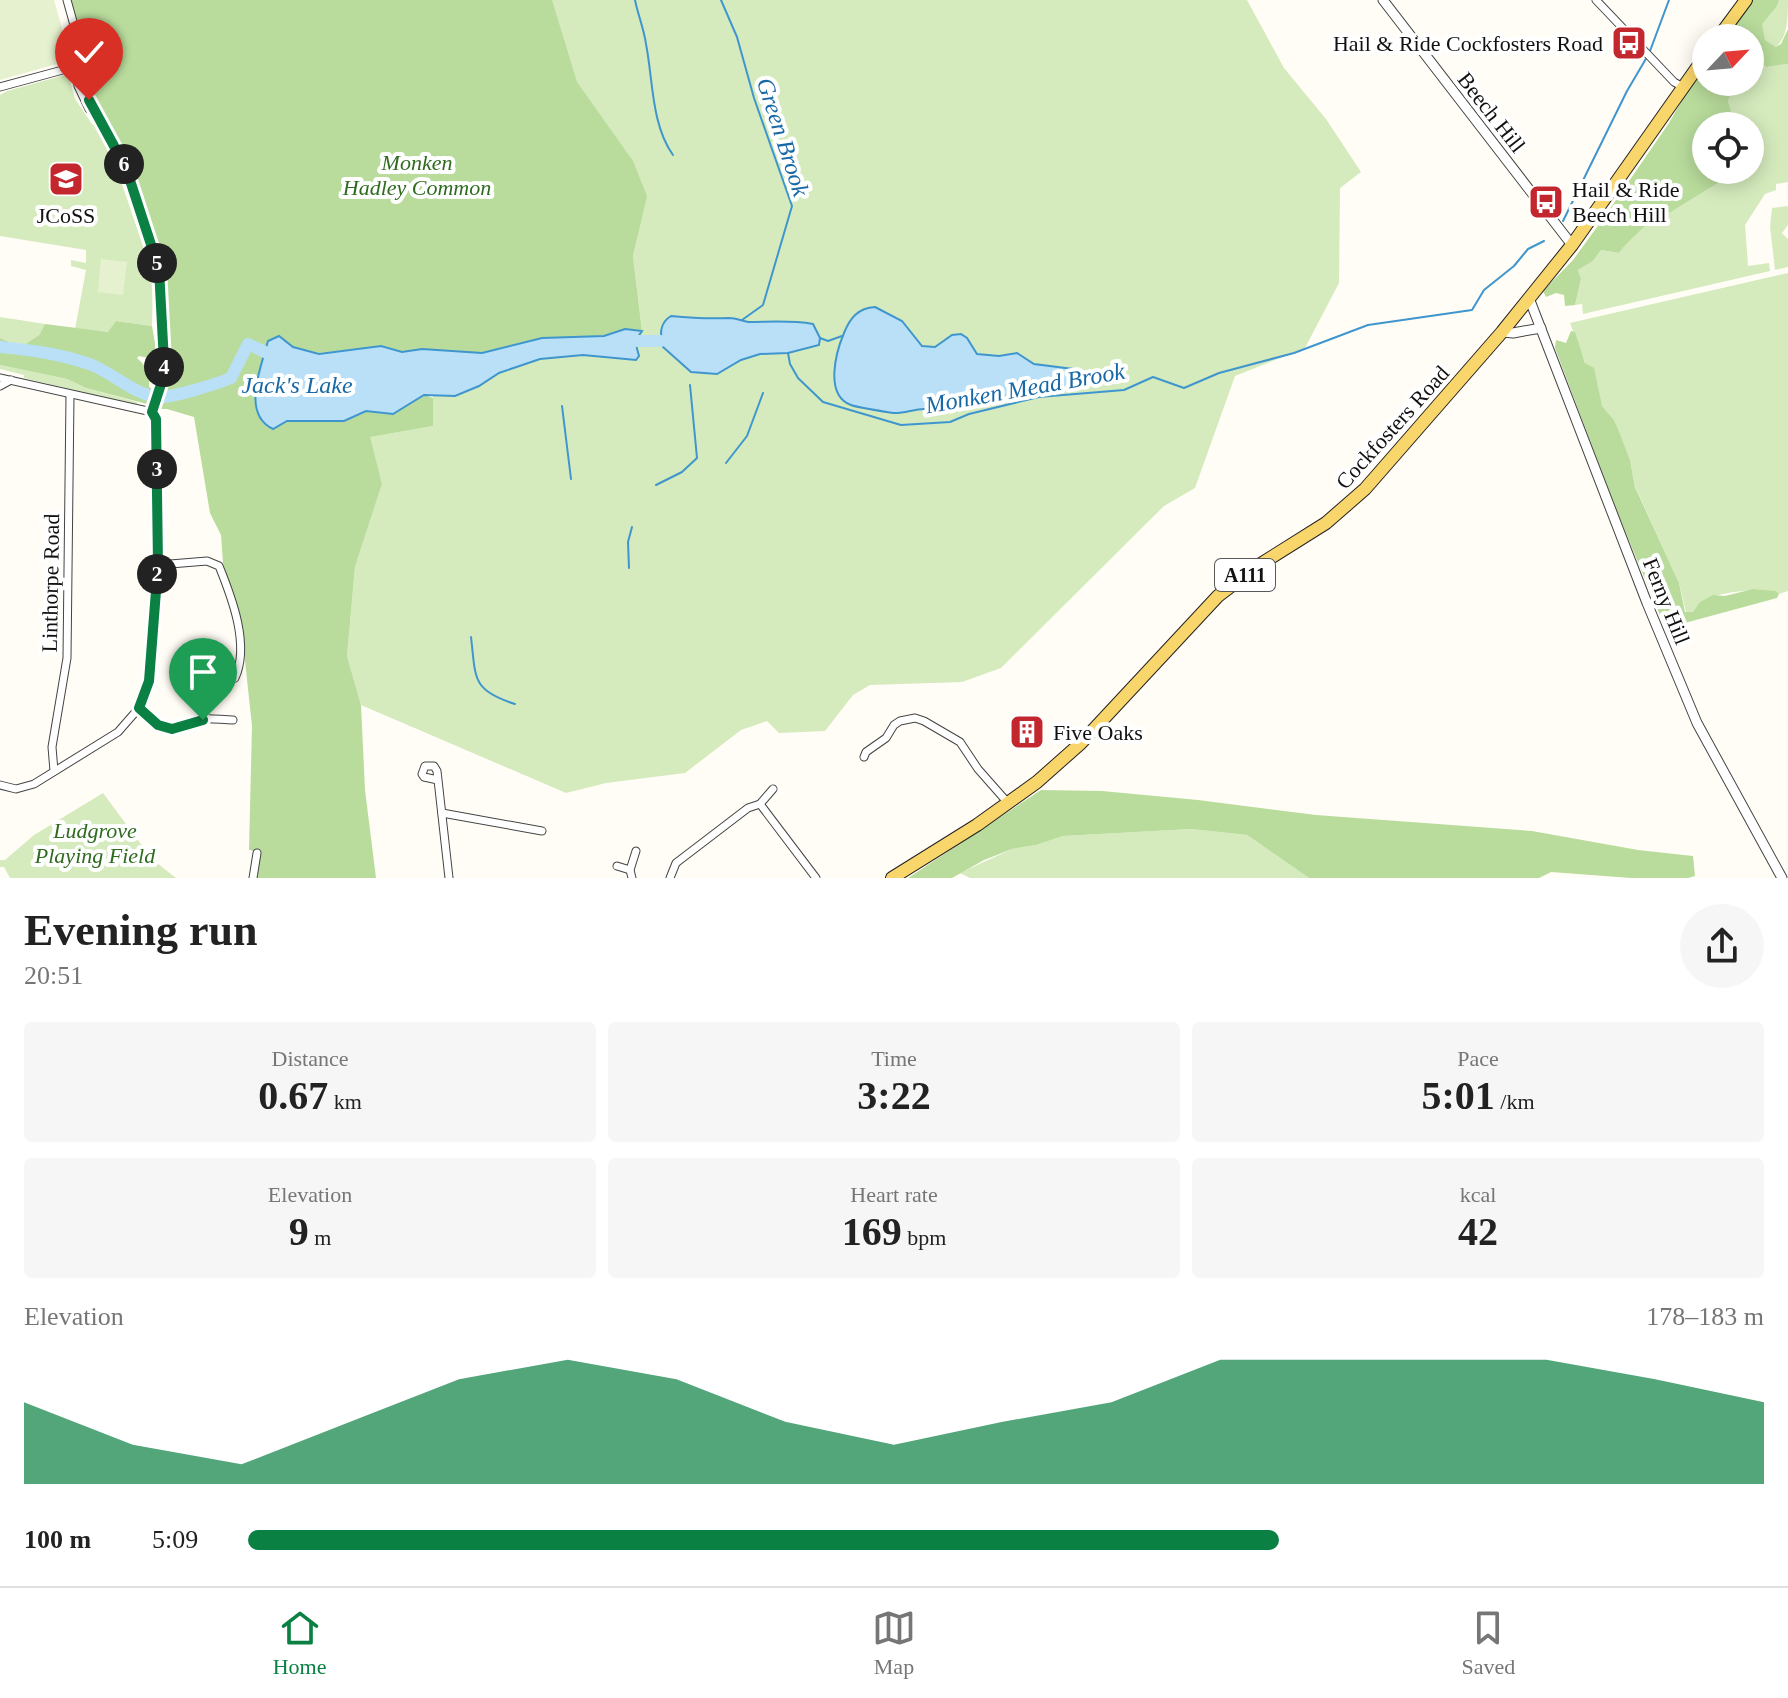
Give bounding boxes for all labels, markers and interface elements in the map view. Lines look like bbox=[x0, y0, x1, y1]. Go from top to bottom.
pin bbox=[55, 18, 123, 100]
bus stop icon: Hail & Ride Cockfosters Road bbox=[1610, 24, 1648, 62]
north arrow bbox=[1692, 24, 1764, 96]
map controls bbox=[1692, 24, 1764, 184]
icon: check bbox=[67, 30, 111, 74]
place label: Hail & Ride Cockfosters Road bbox=[1333, 31, 1603, 56]
street label: Beech Hill bbox=[1453, 67, 1531, 157]
water label: Green Brook bbox=[752, 75, 814, 200]
button: locate bbox=[1692, 112, 1764, 184]
pin: 6 bbox=[104, 144, 144, 184]
park label: Monken Hadley Common bbox=[342, 150, 491, 200]
text: 6 bbox=[119, 151, 130, 176]
school or university icon: JCoSS bbox=[47, 160, 85, 198]
place label: Hail & Ride Beech Hill bbox=[1572, 177, 1680, 227]
bus stop icon: Hail & Ride Beech Hill bbox=[1527, 183, 1565, 221]
place label: JCoSS bbox=[37, 203, 95, 228]
pin: 5 bbox=[137, 243, 177, 283]
text: 5 bbox=[152, 250, 163, 275]
pin: 4 bbox=[144, 347, 184, 387]
text: 4 bbox=[159, 354, 170, 379]
water label: Monken Mead Brook bbox=[922, 358, 1127, 418]
street label: Cockfosters Road bbox=[1331, 361, 1454, 494]
water label: Jack's Lake bbox=[241, 372, 353, 398]
pin: 3 bbox=[137, 449, 177, 489]
text: 3 bbox=[152, 456, 163, 481]
street label: Linthorpe Road bbox=[37, 513, 64, 653]
pin: 2 bbox=[137, 554, 177, 594]
street label: Ferny Hill bbox=[1638, 554, 1695, 648]
road number: A111 bbox=[1215, 559, 1275, 591]
text: 2 bbox=[152, 561, 163, 586]
pin bbox=[169, 638, 237, 720]
icon: arrive bbox=[181, 650, 225, 694]
building icon: Five Oaks bbox=[1008, 713, 1046, 751]
place label: Five Oaks bbox=[1053, 720, 1143, 745]
park label: Ludgrove Playing Field bbox=[34, 818, 156, 868]
button: share bbox=[1680, 904, 1764, 988]
text: Evening run bbox=[24, 906, 258, 955]
text: 20:51 bbox=[24, 961, 83, 990]
text: Distance bbox=[272, 1046, 348, 1071]
text: Time bbox=[871, 1046, 917, 1071]
text: Pace bbox=[1457, 1046, 1499, 1071]
text: 0.67 bbox=[258, 1073, 328, 1118]
text: 3:22 bbox=[857, 1073, 931, 1118]
text: 5:01 bbox=[1421, 1073, 1495, 1118]
text: km bbox=[328, 1089, 362, 1114]
text: /km bbox=[1495, 1089, 1535, 1114]
text: Elevation bbox=[268, 1182, 352, 1207]
text: Heart rate bbox=[850, 1182, 938, 1207]
text: kcal bbox=[1460, 1182, 1496, 1207]
text: 9 bbox=[289, 1209, 309, 1254]
text: 169 bbox=[842, 1209, 902, 1254]
text: 42 bbox=[1458, 1209, 1498, 1254]
text: m bbox=[309, 1225, 331, 1250]
text: bpm bbox=[902, 1225, 946, 1250]
text: Elevation bbox=[24, 1302, 124, 1331]
text: 178–183 m bbox=[1646, 1302, 1764, 1331]
text: 100 m bbox=[24, 1525, 91, 1554]
text: 5:09 bbox=[152, 1525, 198, 1554]
tab: Home bbox=[273, 1606, 327, 1680]
tab: Map bbox=[872, 1606, 916, 1680]
tab: Saved bbox=[1461, 1606, 1515, 1680]

